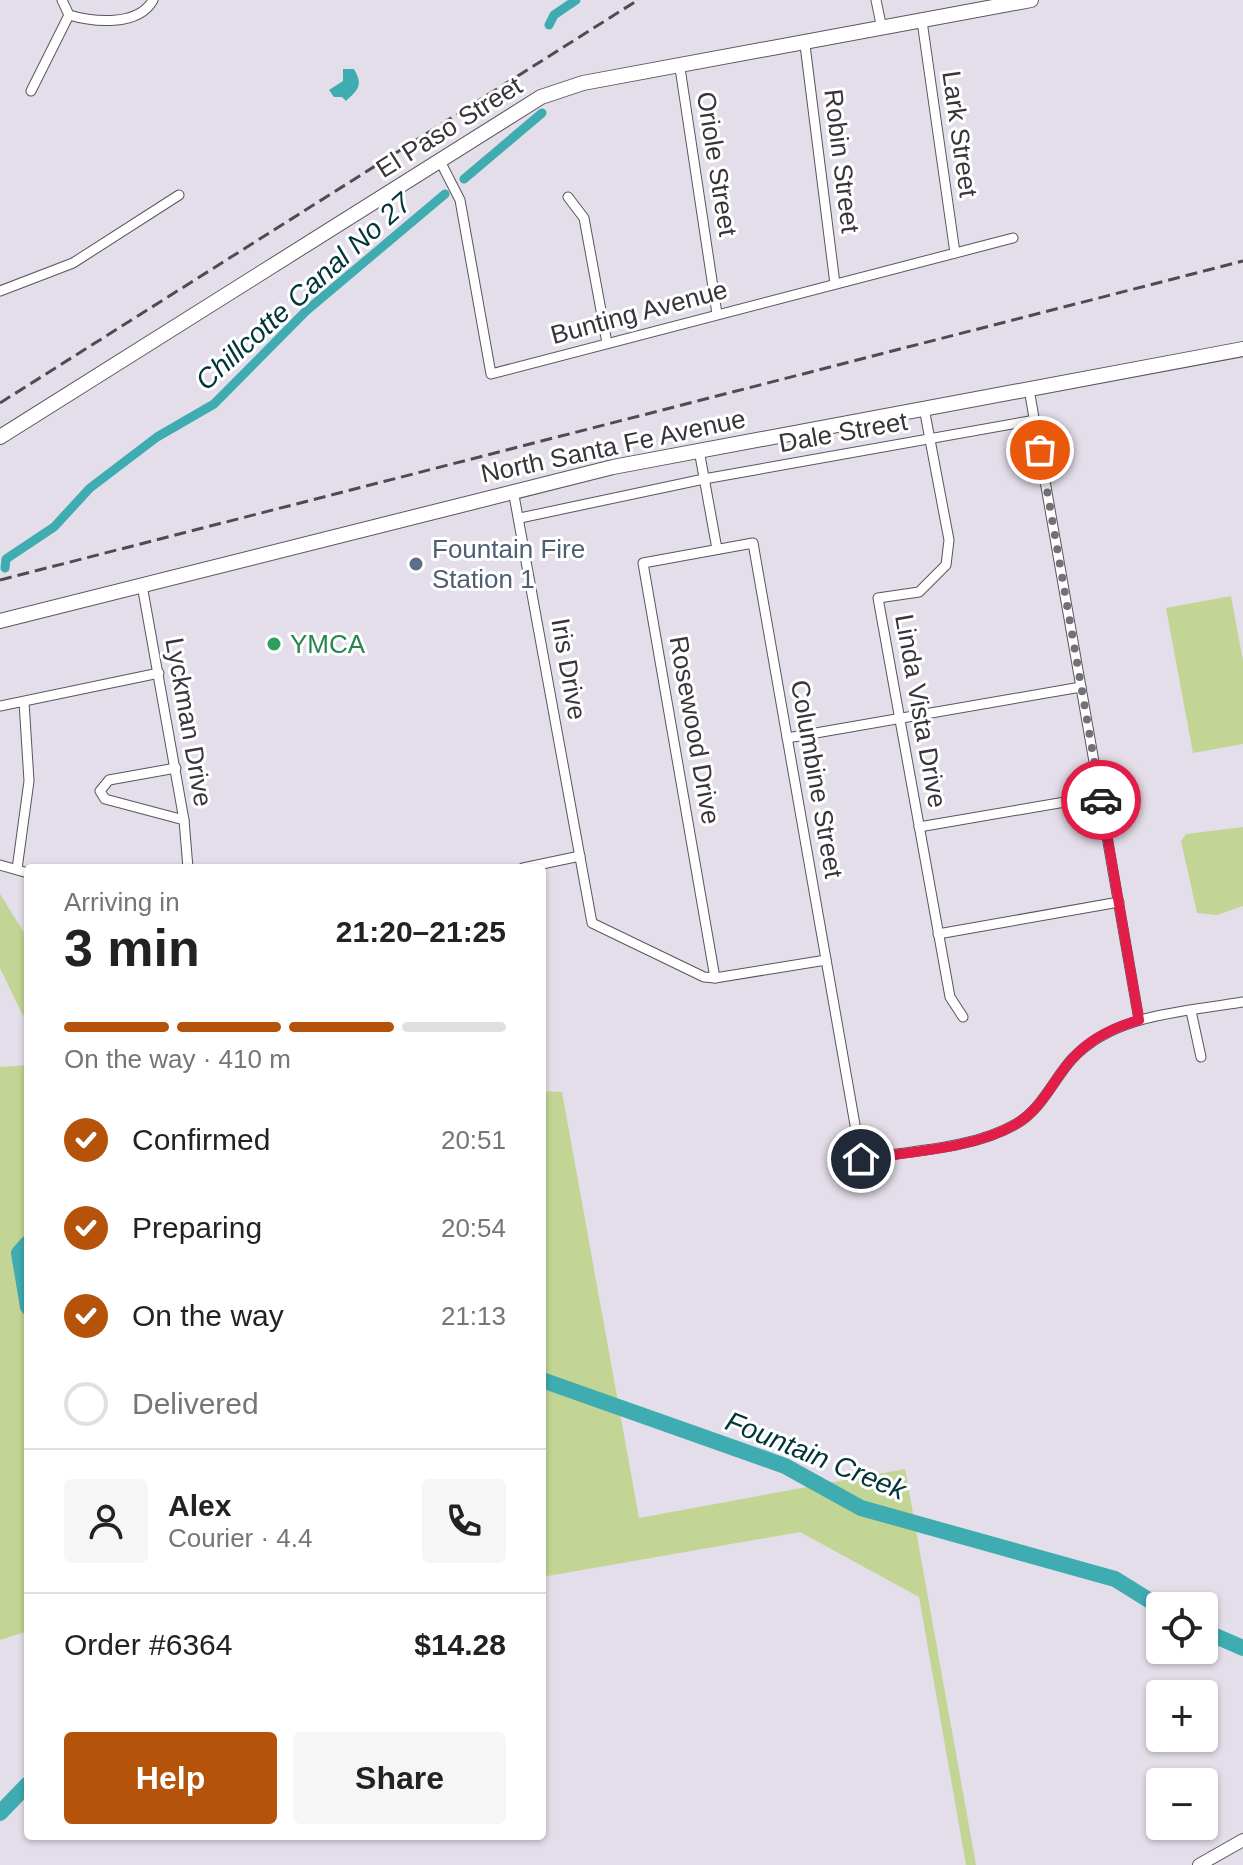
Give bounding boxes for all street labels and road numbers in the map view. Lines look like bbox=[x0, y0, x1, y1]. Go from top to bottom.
street label: Lark Street bbox=[936, 69, 984, 200]
street label: El Paso Street bbox=[371, 70, 528, 184]
street label: Robin Street bbox=[818, 87, 866, 235]
street label: Oriole Street bbox=[691, 90, 743, 239]
street label: Bunting Avenue bbox=[547, 274, 731, 350]
street label: North Santa Fe Avenue bbox=[478, 403, 748, 489]
street label: Dale Street bbox=[776, 406, 910, 458]
street label: Linda Vista Drive bbox=[889, 612, 953, 810]
street label: Iris Drive bbox=[545, 616, 593, 722]
street label: Rosewood Drive bbox=[664, 633, 726, 827]
street label: Lyckman Drive bbox=[159, 635, 219, 809]
street label: Columbine Street bbox=[785, 677, 849, 881]

